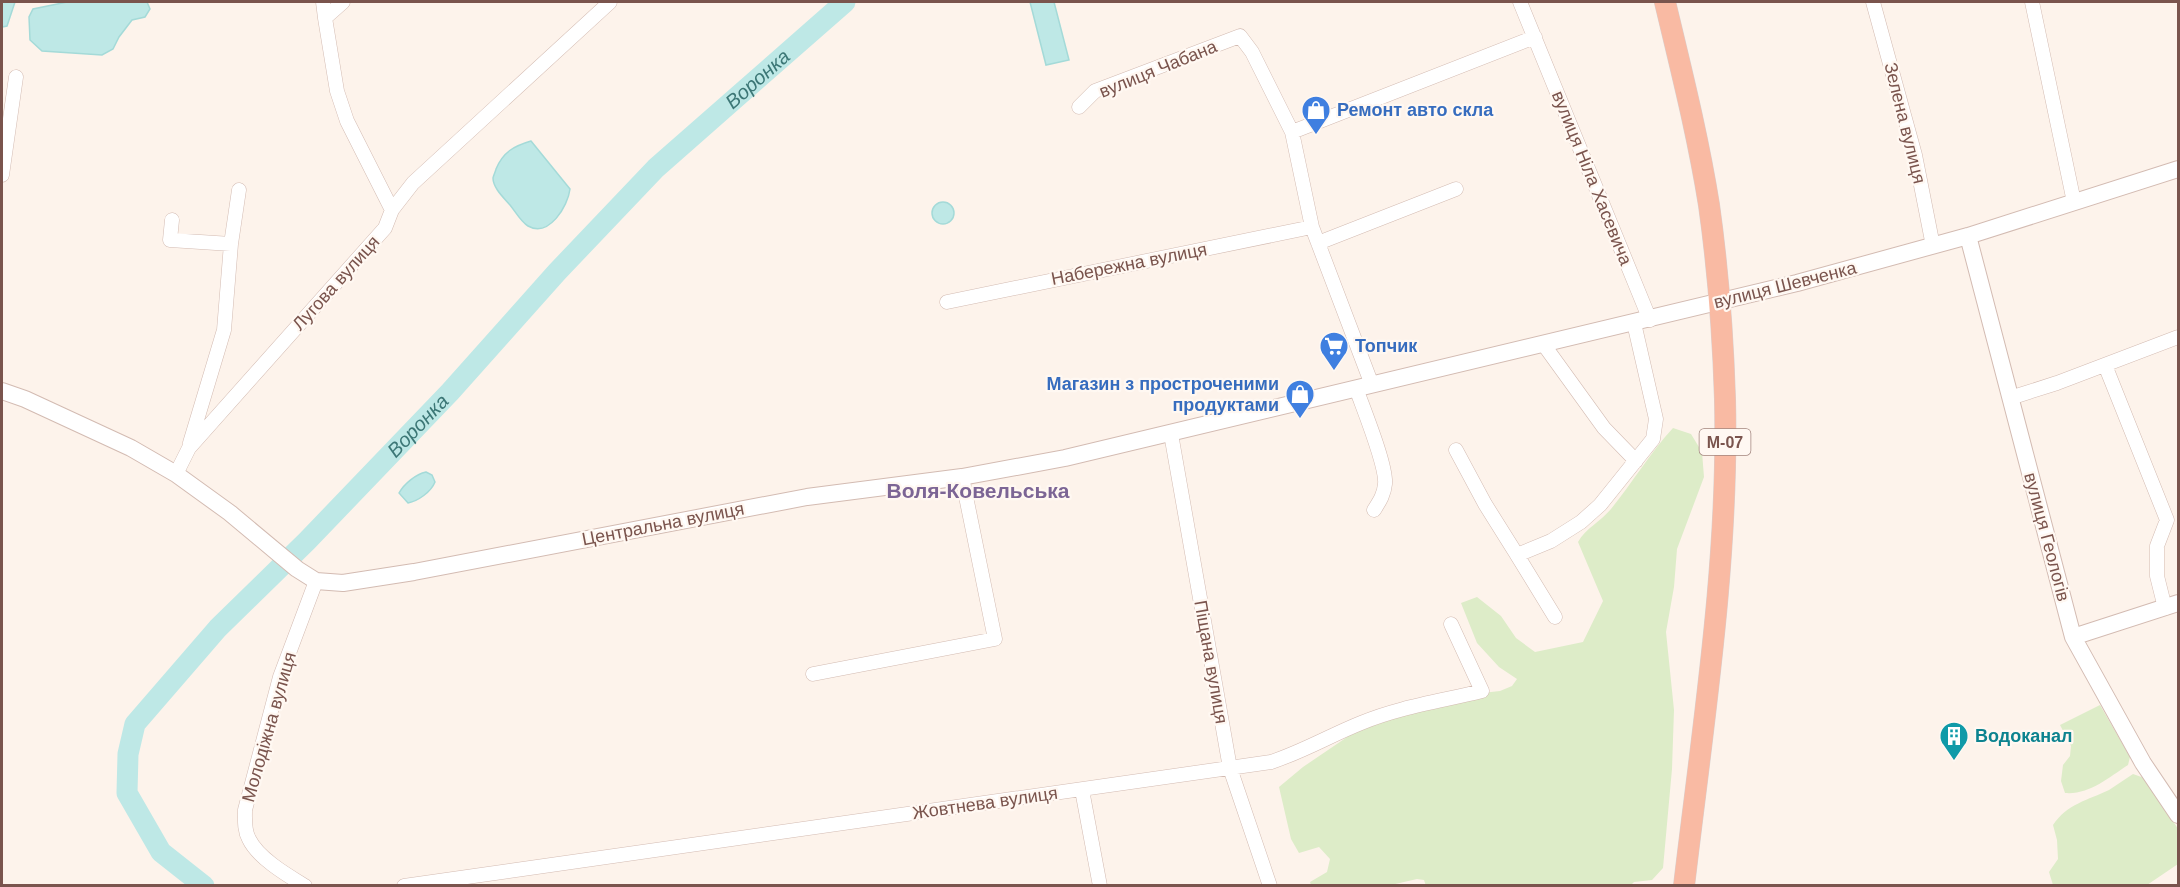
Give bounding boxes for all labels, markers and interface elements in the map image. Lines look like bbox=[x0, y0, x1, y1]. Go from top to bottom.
street label: вулиця Чабана bbox=[1096, 36, 1221, 102]
water label: Воронка bbox=[721, 45, 794, 113]
street label: Зелена вулиця bbox=[1880, 60, 1930, 186]
street label: вулиця Ніла Хасевича bbox=[1548, 88, 1636, 269]
shop icon: Ремонт авто скла bbox=[1300, 94, 1332, 136]
place label: Ремонт авто скла bbox=[1337, 100, 1494, 120]
street label: Лугова вулиця bbox=[288, 232, 384, 334]
street label: Набережна вулиця bbox=[1049, 239, 1209, 289]
street label: вулиця Шевченка bbox=[1712, 257, 1859, 312]
supermarket icon: Топчик bbox=[1318, 330, 1350, 372]
place label: Топчик bbox=[1355, 336, 1418, 356]
place label: Магазин з простроченими продуктами bbox=[1046, 374, 1279, 415]
shop icon: Магазин з простроченими продуктами bbox=[1284, 378, 1316, 420]
water label: Воронка bbox=[383, 390, 453, 461]
road number: М-07 bbox=[1700, 429, 1750, 455]
street label: вулиця Геологів bbox=[2020, 470, 2074, 604]
district label: Воля-Ковельська bbox=[886, 479, 1070, 502]
street label: Центральна вулиця bbox=[580, 498, 746, 550]
street label: Піщана вулиця bbox=[1190, 599, 1232, 725]
street label: Молодіжна вулиця bbox=[238, 650, 300, 804]
building icon: Водоканал bbox=[1938, 720, 1970, 762]
place label: Водоканал bbox=[1975, 726, 2073, 746]
street label: Жовтнева вулиця bbox=[911, 783, 1059, 823]

